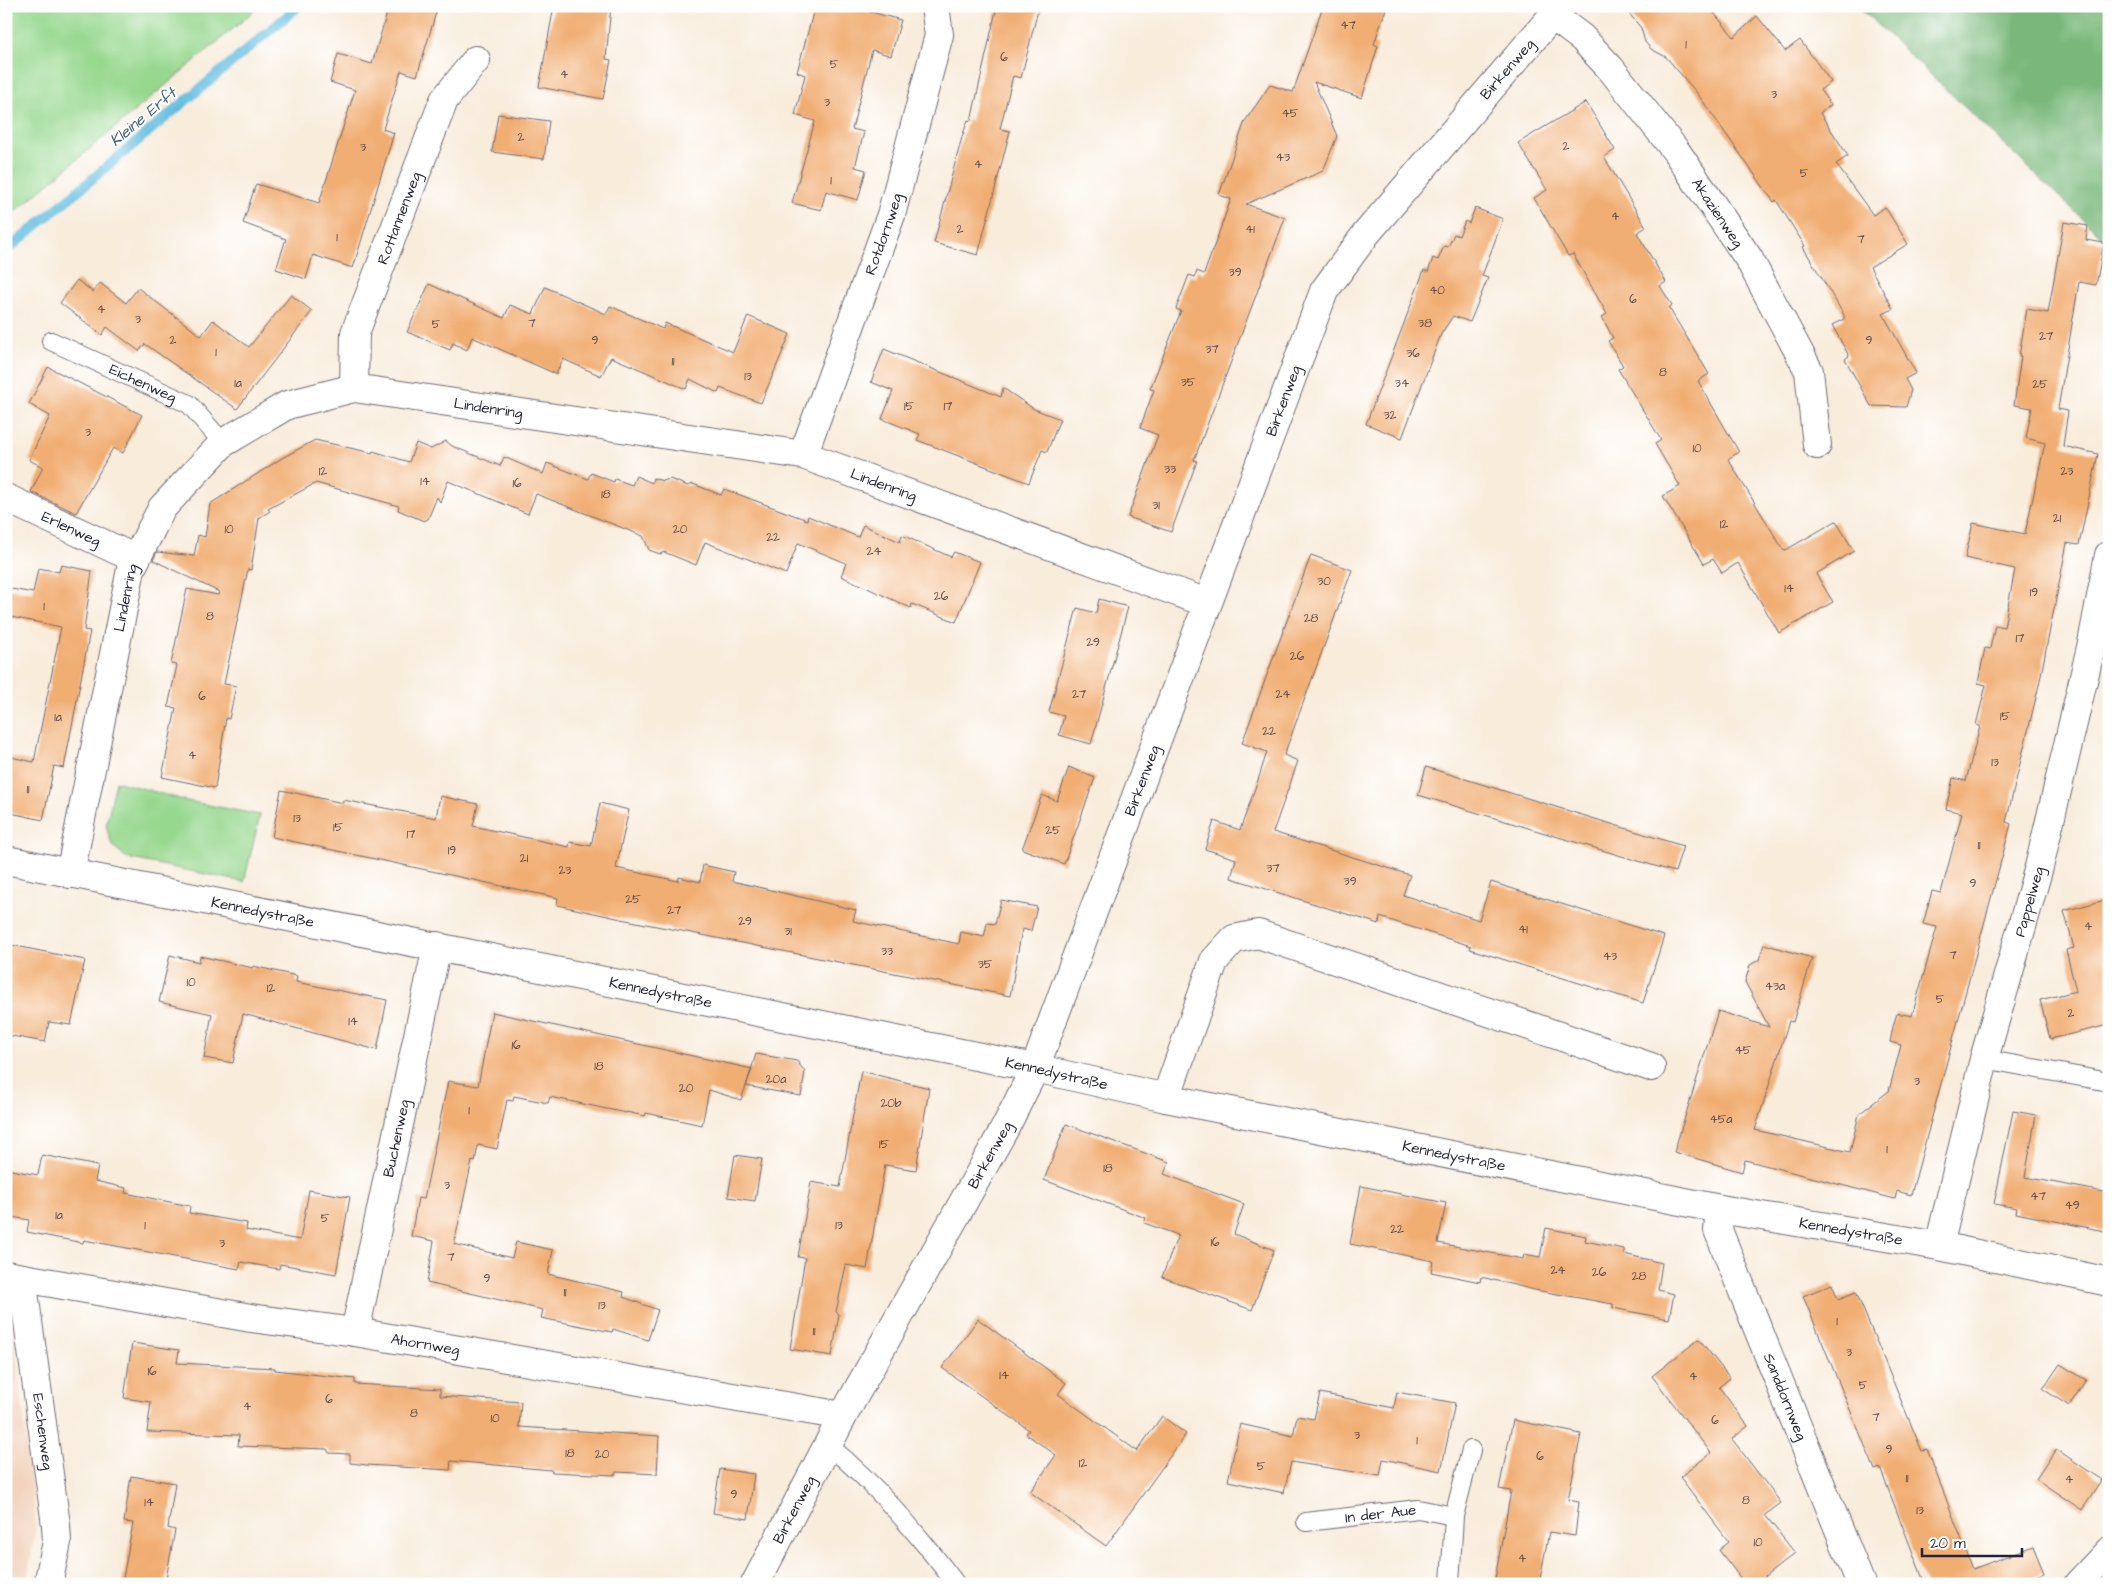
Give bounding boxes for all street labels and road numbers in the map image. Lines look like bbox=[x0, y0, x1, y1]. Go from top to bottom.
street label: Birkenweg bbox=[1475, 34, 1540, 104]
street label: Rottannenweg bbox=[372, 169, 427, 267]
street label: Akazienweg bbox=[1687, 174, 1749, 252]
street label: Rotdornweg bbox=[859, 191, 908, 278]
street label: Eichenweg bbox=[106, 358, 180, 408]
street label: Birkenweg bbox=[1260, 362, 1307, 439]
street label: Lindenring bbox=[453, 393, 524, 425]
street label: Lindenring bbox=[847, 463, 920, 507]
street label: Erlenweg bbox=[38, 506, 104, 553]
street label: Lindenring bbox=[108, 559, 144, 634]
street label: Birkenweg bbox=[1119, 742, 1166, 819]
street label: Pappelweg bbox=[2009, 864, 2050, 939]
street label: Kennedystraße bbox=[209, 891, 316, 933]
street label: Kennedystraße bbox=[607, 972, 714, 1013]
street label: Kennedystraße bbox=[1003, 1052, 1110, 1095]
street label: Buchenweg bbox=[378, 1097, 416, 1179]
street label: Birkenweg bbox=[962, 1118, 1018, 1193]
street label: Kennedystraße bbox=[1401, 1135, 1507, 1176]
street label: Kennedystraße bbox=[1798, 1212, 1904, 1250]
street label: Ahornweg bbox=[389, 1328, 461, 1361]
street label: Sanddornweg bbox=[1758, 1350, 1813, 1444]
street label: Eschenweg bbox=[27, 1392, 59, 1472]
street label: Birkenweg bbox=[767, 1472, 821, 1547]
street label: In der Aue bbox=[1344, 1499, 1417, 1528]

